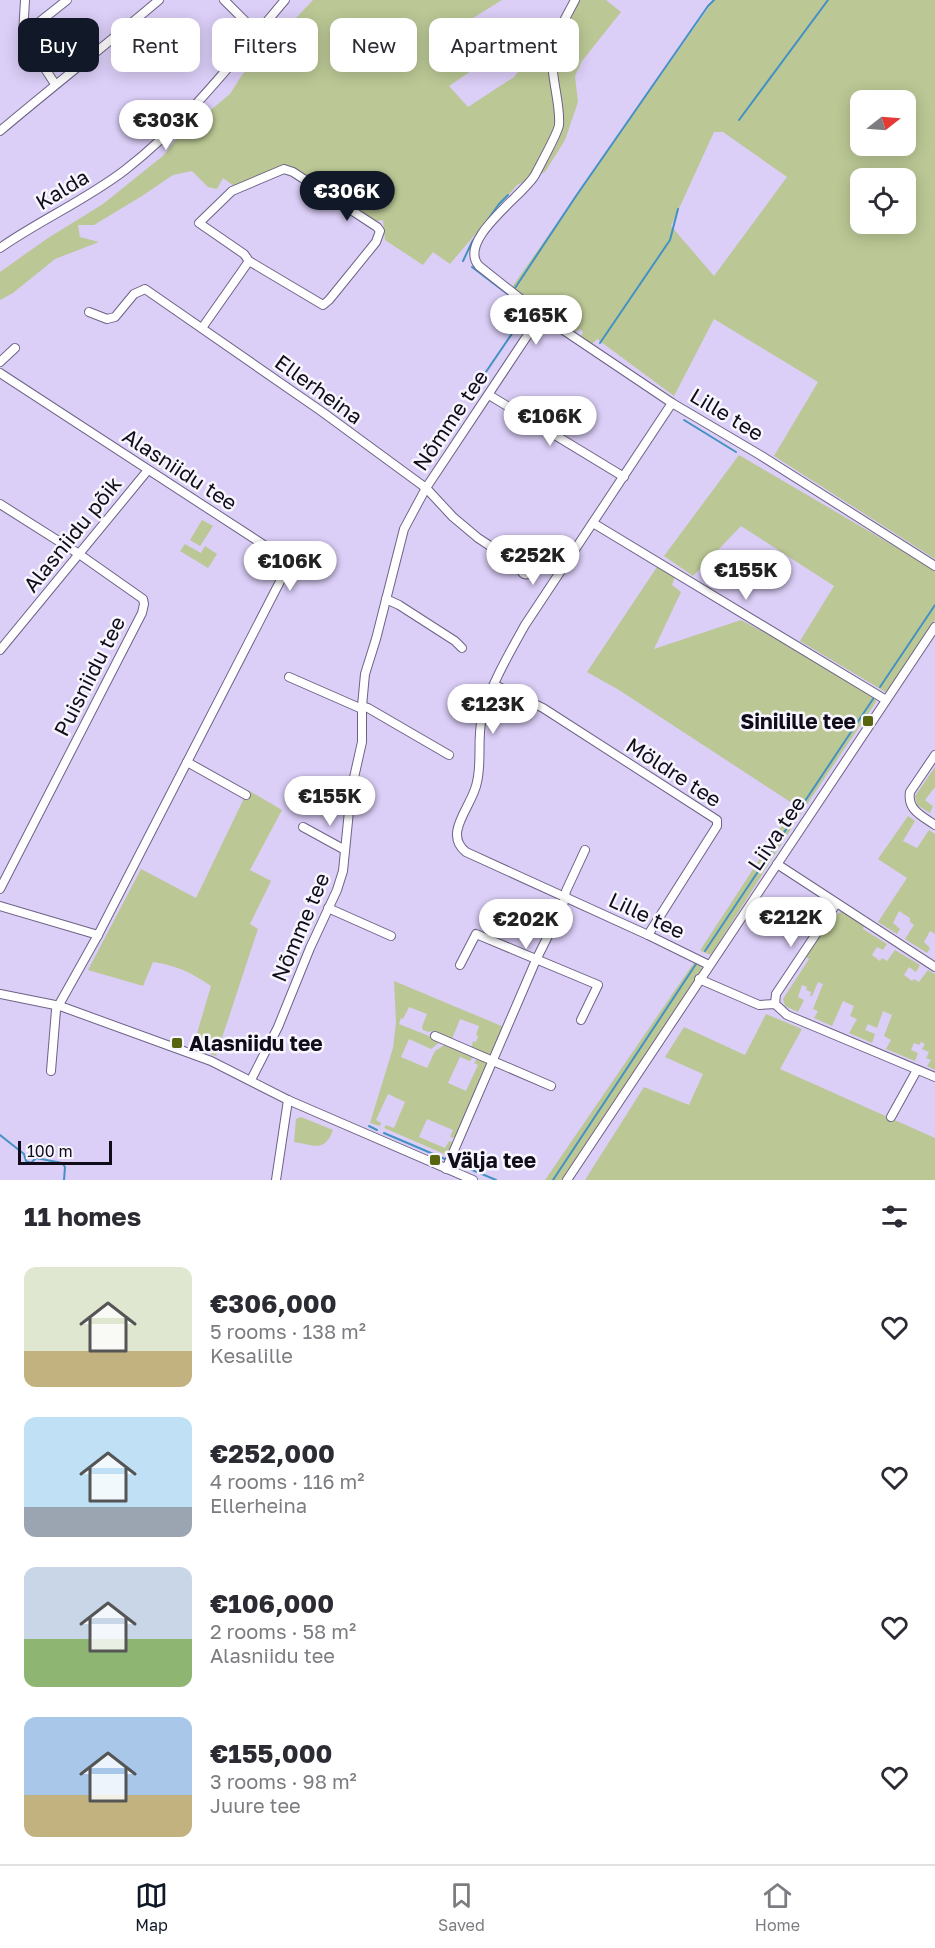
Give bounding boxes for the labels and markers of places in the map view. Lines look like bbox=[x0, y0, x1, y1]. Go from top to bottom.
pin: €303K bbox=[124, 100, 208, 151]
pin: €306K bbox=[305, 171, 389, 222]
pin: €165K bbox=[494, 295, 578, 346]
pin: €106K bbox=[508, 396, 592, 447]
pin: €252K bbox=[491, 535, 575, 586]
pin: €106K bbox=[248, 541, 332, 592]
pin: €155K bbox=[704, 550, 788, 601]
pin: €123K bbox=[451, 684, 535, 735]
place label: Sinilille tee bbox=[740, 708, 856, 734]
marker: Sinilille tee bbox=[861, 714, 875, 728]
pin: €155K bbox=[288, 776, 372, 827]
pin: €212K bbox=[749, 897, 833, 948]
pin: €202K bbox=[484, 899, 568, 950]
place label: Alasniidu tee bbox=[189, 1030, 323, 1056]
marker: Alasniidu tee bbox=[170, 1036, 184, 1050]
place label: Välja tee bbox=[447, 1147, 536, 1173]
marker: Välja tee bbox=[428, 1153, 442, 1167]

